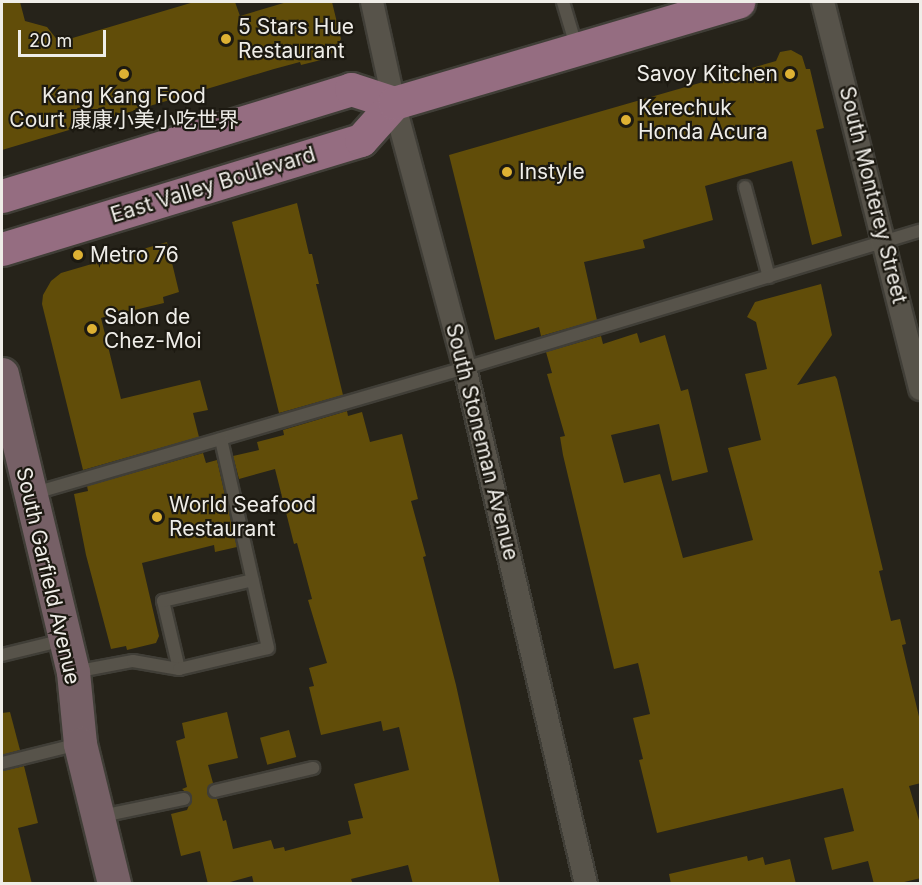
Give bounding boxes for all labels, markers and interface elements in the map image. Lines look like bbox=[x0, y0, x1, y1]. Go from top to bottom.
place label: 5 Stars Hue Restaurant bbox=[238, 14, 354, 64]
scale bar bbox=[21, 18, 110, 56]
text: 20 m bbox=[29, 30, 72, 51]
marker: 5 Stars Hue Restaurant bbox=[219, 32, 233, 46]
place label: Savoy Kitchen bbox=[637, 61, 778, 87]
marker: Kang Kang Food Court 康康小美小吃世界 bbox=[117, 67, 131, 81]
marker: Savoy Kitchen bbox=[783, 67, 797, 81]
place label: Kang Kang Food Court 康康小美小吃世界 bbox=[9, 83, 239, 133]
street label: South Monterey Street bbox=[834, 84, 912, 306]
place label: Kerechuk Honda Acura bbox=[638, 95, 768, 145]
marker: Kerechuk Honda Acura bbox=[619, 113, 633, 127]
street label: East Valley Boulevard bbox=[108, 142, 318, 228]
place label: Instyle bbox=[519, 159, 585, 185]
marker: Instyle bbox=[500, 165, 514, 179]
place label: Metro 76 bbox=[90, 242, 179, 268]
marker: Metro 76 bbox=[71, 248, 85, 262]
place label: Salon de Chez-Moi bbox=[104, 304, 202, 354]
street label: South Stoneman Avenue bbox=[440, 321, 524, 563]
marker: Salon de Chez-Moi bbox=[85, 322, 99, 336]
street label: South Garfield Avenue bbox=[11, 465, 85, 687]
place label: World Seafood Restaurant bbox=[169, 492, 316, 542]
marker: World Seafood Restaurant bbox=[150, 510, 164, 524]

